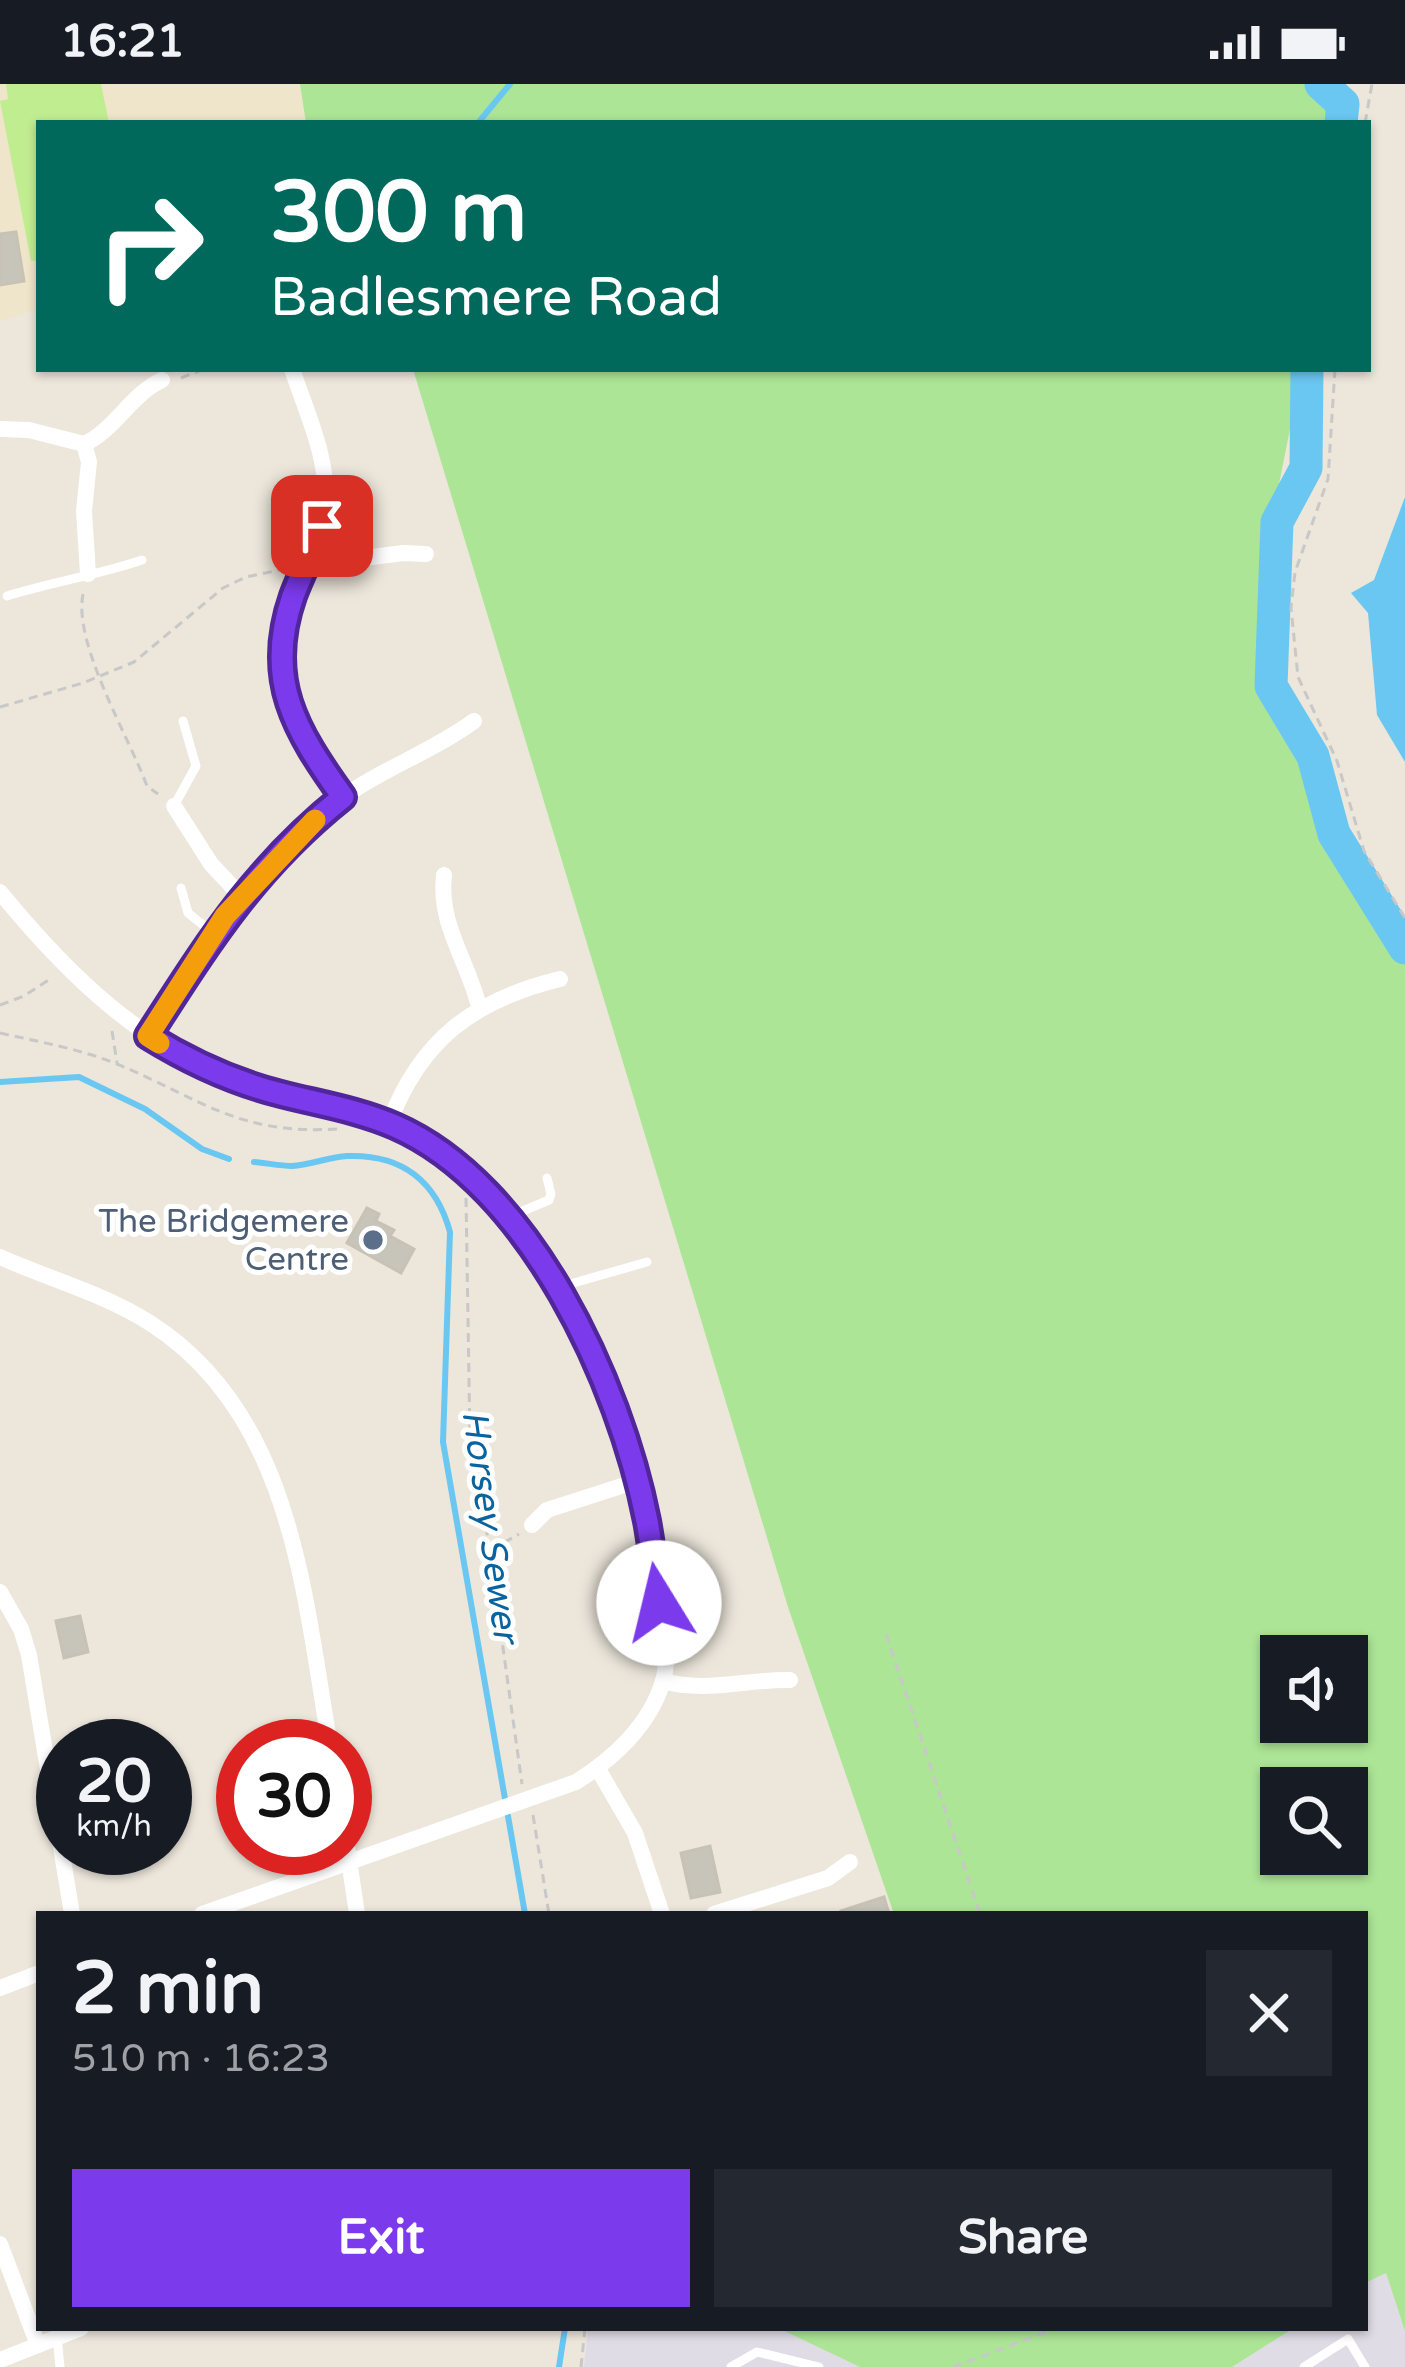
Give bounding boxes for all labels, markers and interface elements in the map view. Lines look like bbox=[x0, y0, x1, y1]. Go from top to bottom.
text: 16:21 bbox=[60, 15, 185, 69]
text: 300 m bbox=[270, 163, 527, 264]
icon: right bbox=[72, 168, 228, 324]
text: Badlesmere Road bbox=[270, 265, 722, 330]
pin bbox=[271, 475, 373, 577]
icon: arrive bbox=[289, 493, 355, 559]
place label: The Bridgemere Centre bbox=[98, 1202, 349, 1279]
marker: The Bridgemere Centre bbox=[360, 1227, 386, 1253]
water label: Horsey Sewer bbox=[452, 1407, 528, 1649]
position arrow bbox=[596, 1540, 722, 1666]
map controls bbox=[1260, 1635, 1368, 1875]
button: sound bbox=[1260, 1635, 1368, 1743]
speed limit sign: 30 bbox=[216, 1719, 372, 1875]
text: 20 bbox=[76, 1746, 152, 1818]
button: search bbox=[1260, 1767, 1368, 1875]
text: km/h bbox=[76, 1808, 152, 1845]
text: 2 min bbox=[72, 1946, 264, 2033]
button: close bbox=[1206, 1950, 1332, 2076]
text: 510 m · 16:23 bbox=[72, 2035, 330, 2082]
button: Exit bbox=[72, 2169, 690, 2307]
button: Share bbox=[714, 2169, 1332, 2307]

